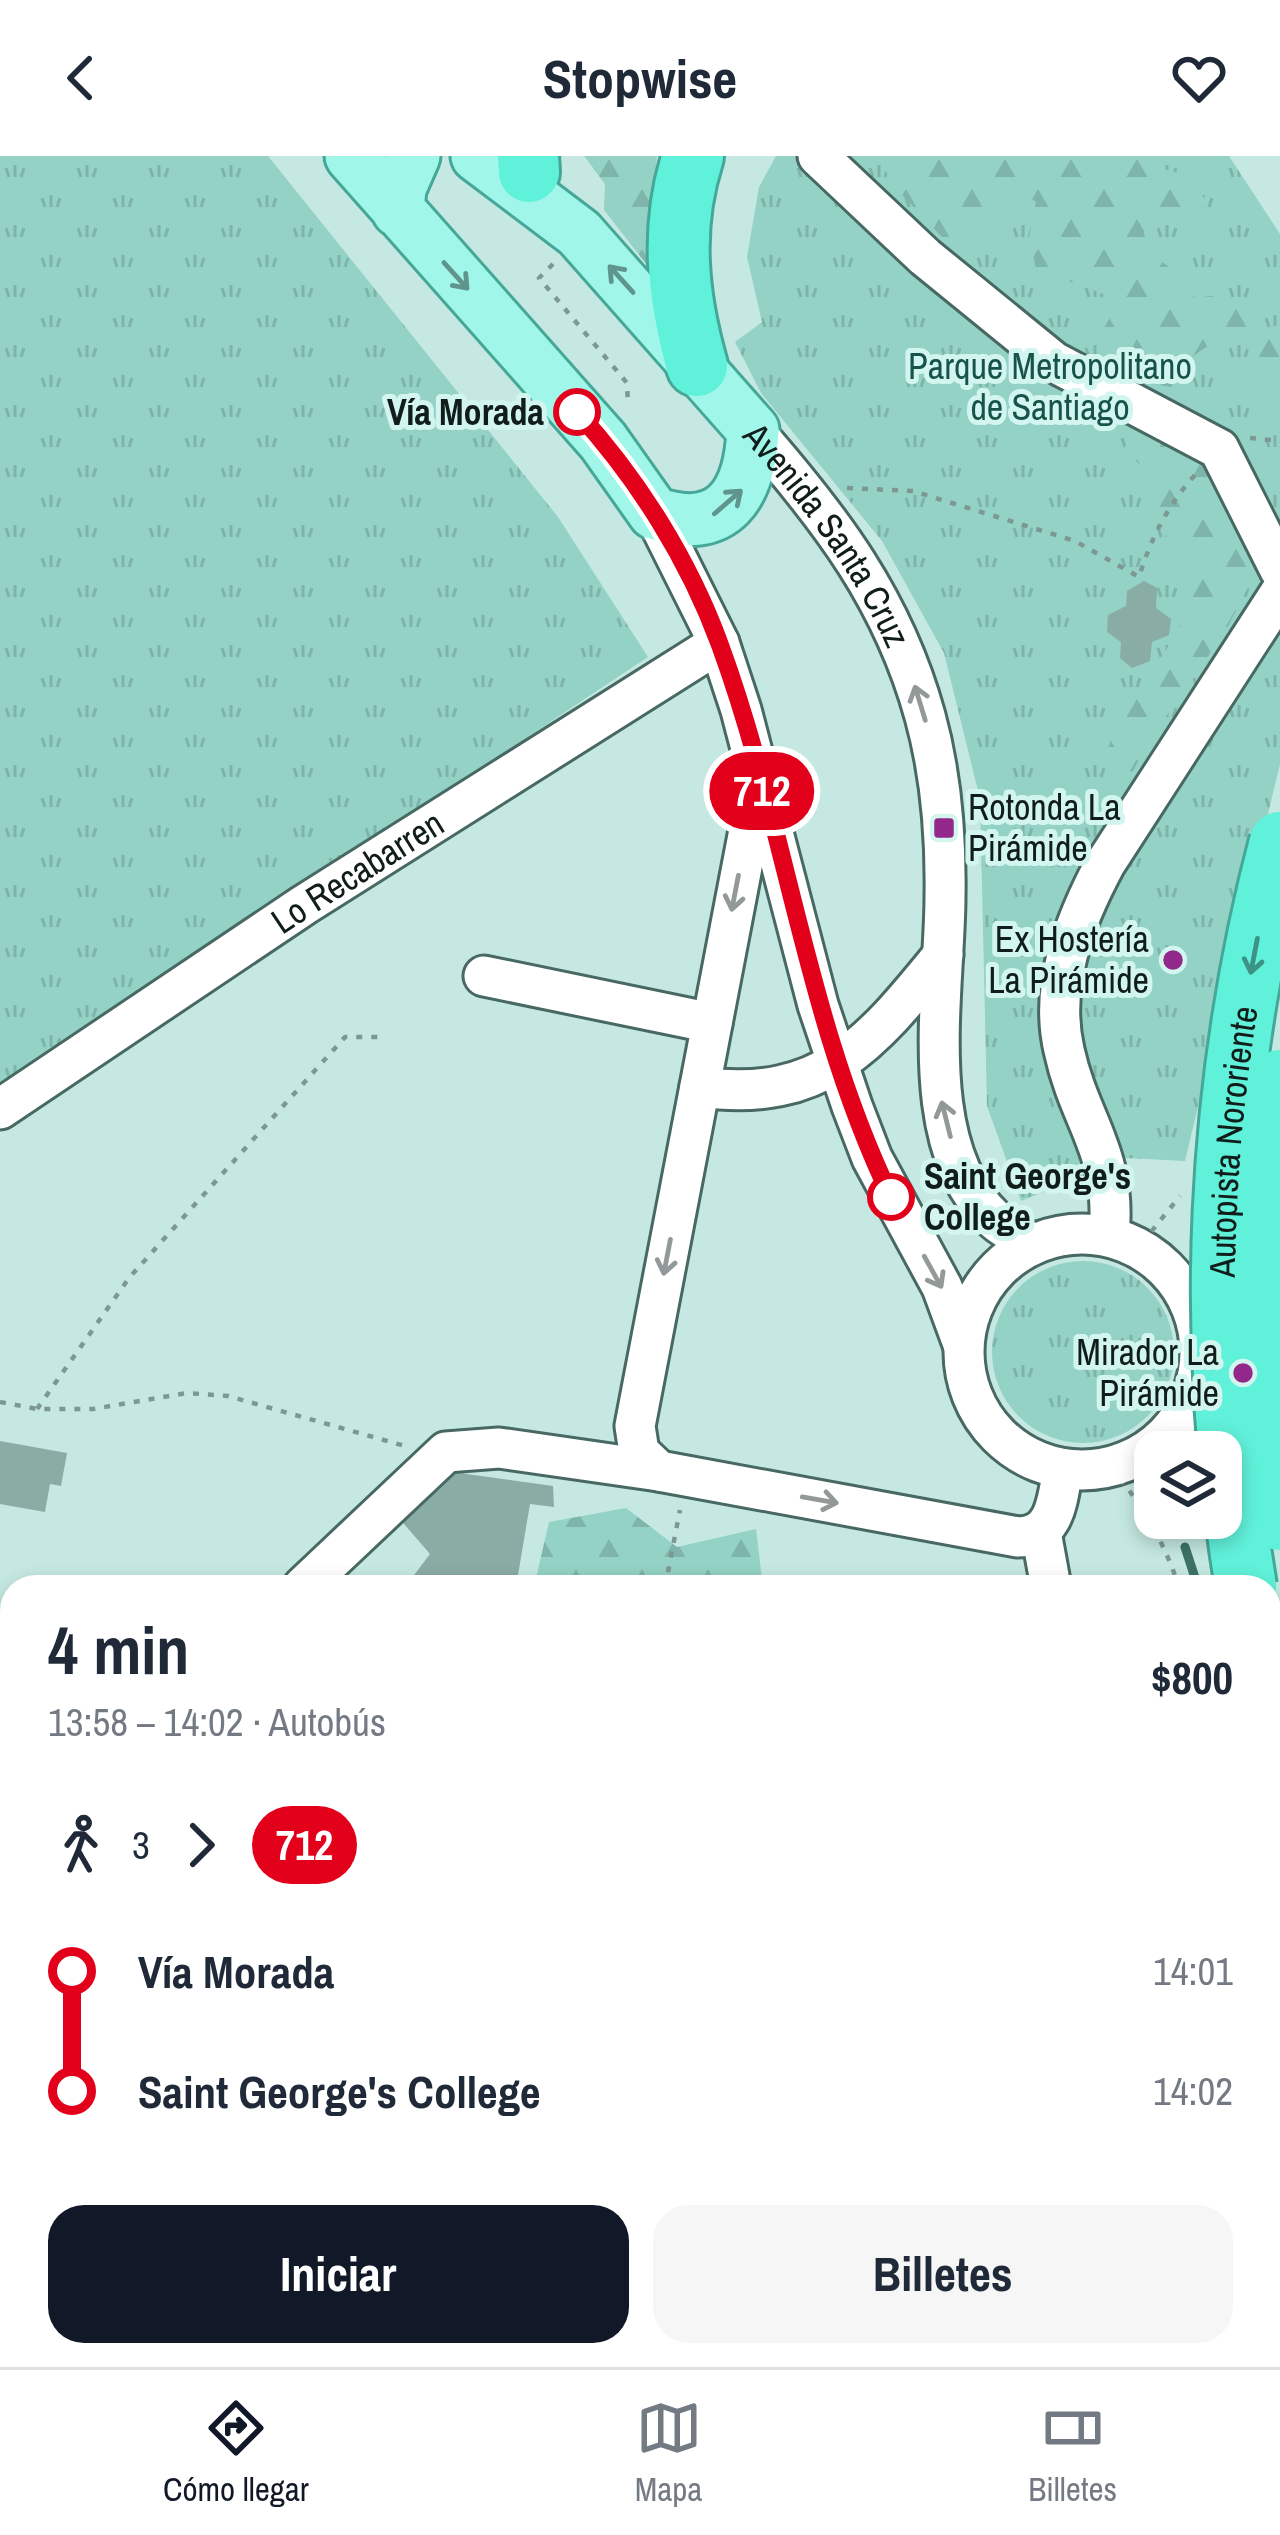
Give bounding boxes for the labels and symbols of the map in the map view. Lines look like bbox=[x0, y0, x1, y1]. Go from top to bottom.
one-way arrow bbox=[442, 260, 469, 290]
one-way arrow bbox=[608, 264, 635, 294]
park label: Parque Metropolitano de Santiago bbox=[908, 342, 1192, 431]
place label: Vía Morada bbox=[387, 388, 545, 436]
marker: Vía Morada bbox=[555, 390, 599, 434]
street label: Avenida Santa Cruz bbox=[732, 411, 922, 654]
one-way arrow bbox=[712, 488, 742, 516]
one-way arrow bbox=[908, 685, 930, 723]
line badge: 712 bbox=[693, 752, 831, 830]
place label: Rotonda La Pirámide bbox=[968, 783, 1121, 872]
street label: Lo Recabarren bbox=[262, 799, 453, 944]
marker: Rotonda La Pirámide bbox=[931, 815, 957, 841]
one-way arrow bbox=[723, 872, 745, 911]
place label: Ex Hostería La Pirámide bbox=[988, 915, 1149, 1004]
one-way arrow bbox=[1242, 935, 1264, 974]
marker: Ex Hostería La Pirámide bbox=[1160, 947, 1186, 973]
street label: Autopista Nororiente bbox=[1198, 1003, 1269, 1279]
one-way arrow bbox=[934, 1100, 956, 1138]
place label: Saint George's College bbox=[924, 1152, 1131, 1241]
marker: Saint George's College bbox=[869, 1175, 913, 1219]
one-way arrow bbox=[655, 1236, 677, 1275]
one-way arrow bbox=[922, 1254, 945, 1289]
place label: Mirador La Pirámide bbox=[1076, 1328, 1219, 1417]
marker: Mirador La Pirámide bbox=[1230, 1360, 1256, 1386]
one-way arrow bbox=[800, 1490, 839, 1513]

